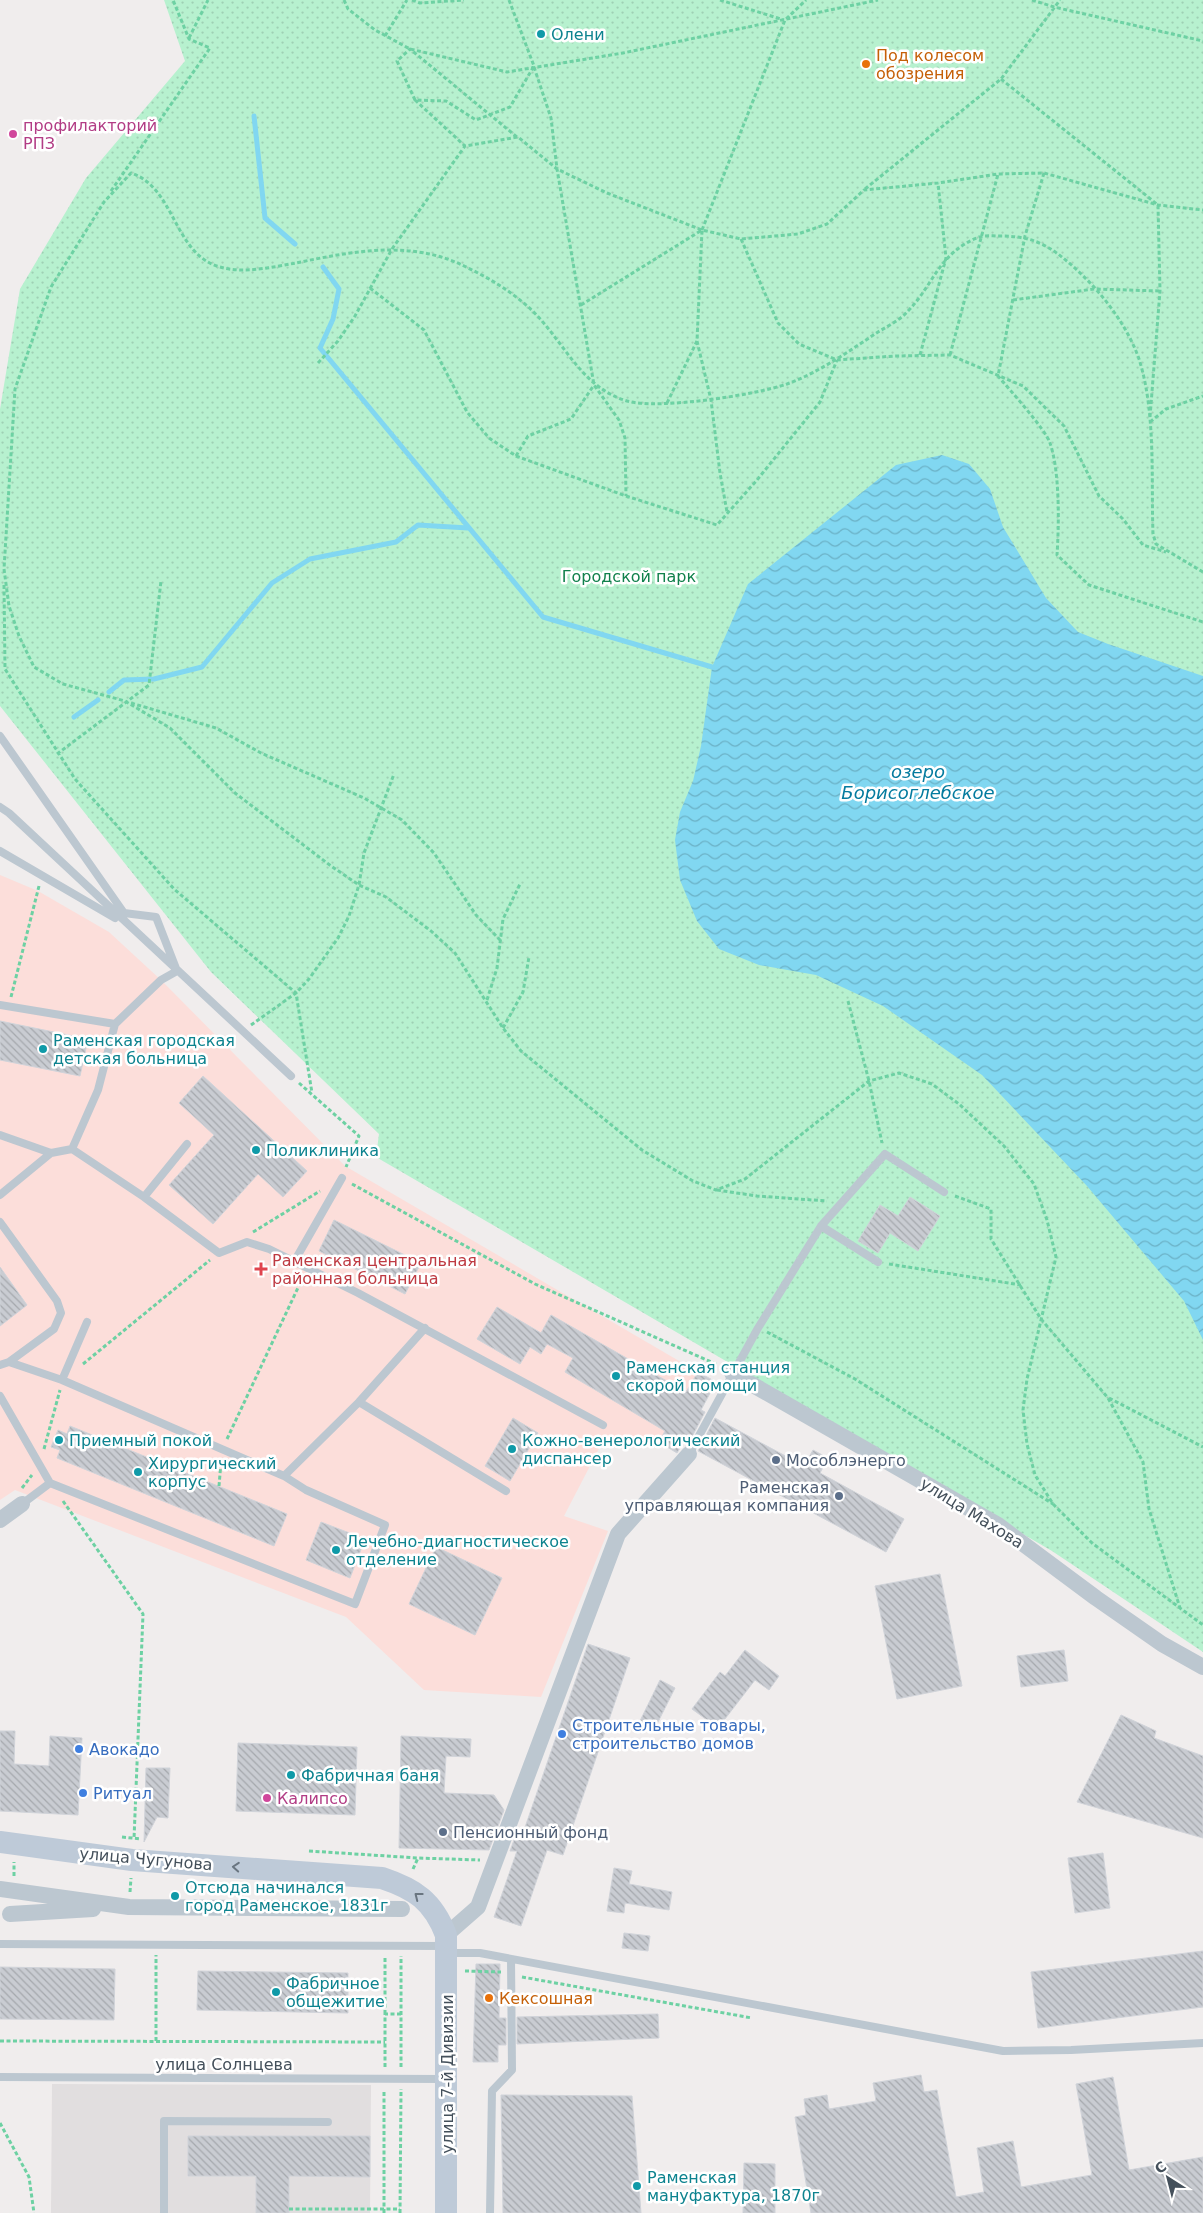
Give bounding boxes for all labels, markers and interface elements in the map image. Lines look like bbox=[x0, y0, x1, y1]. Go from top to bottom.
place label: Олени bbox=[551, 25, 605, 44]
marker: Олени bbox=[535, 28, 547, 40]
place label: Под колесом обозрения bbox=[876, 46, 984, 83]
marker: Под колесом обозрения bbox=[860, 58, 872, 70]
place label: профилакторий РПЗ bbox=[23, 116, 157, 153]
marker: профилакторий РПЗ bbox=[7, 128, 19, 140]
park label: Городской парк bbox=[562, 567, 697, 586]
water label: озеро Борисоглебское bbox=[841, 761, 995, 803]
place label: Раменская городская детская больница bbox=[53, 1031, 235, 1068]
marker: Раменская городская детская больница bbox=[37, 1043, 49, 1055]
place label: Поликлиника bbox=[266, 1141, 379, 1160]
marker: Поликлиника bbox=[250, 1144, 262, 1156]
place label: Раменская центральная районная больница bbox=[272, 1251, 477, 1288]
marker: Раменская центральная районная больница bbox=[254, 1262, 268, 1276]
place label: Раменская станция скорой помощи bbox=[626, 1358, 790, 1395]
marker: Раменская станция скорой помощи bbox=[610, 1370, 622, 1382]
place label: Приемный покой bbox=[69, 1431, 212, 1450]
place label: Кожно-венерологический диспансер bbox=[522, 1431, 740, 1468]
marker: Приемный покой bbox=[53, 1434, 65, 1446]
marker: Кожно-венерологический диспансер bbox=[506, 1443, 518, 1455]
place label: Мособлэнерго bbox=[786, 1451, 906, 1470]
place label: Хирургический корпус bbox=[148, 1454, 277, 1491]
marker: Мособлэнерго bbox=[770, 1454, 782, 1466]
marker: Хирургический корпус bbox=[132, 1466, 144, 1478]
street label: улица Махова bbox=[917, 1474, 1027, 1552]
place label: Раменская управляющая компания bbox=[625, 1478, 829, 1515]
marker: Раменская управляющая компания bbox=[833, 1490, 845, 1502]
place label: Лечебно-диагностическое отделение bbox=[346, 1532, 569, 1569]
marker: Лечебно-диагностическое отделение bbox=[330, 1544, 342, 1556]
place label: Строительные товары, строительство домов bbox=[572, 1716, 766, 1753]
marker: Строительные товары, строительство домов bbox=[556, 1728, 568, 1740]
place label: Авокадо bbox=[89, 1740, 159, 1759]
marker: Авокадо bbox=[73, 1743, 85, 1755]
place label: Фабричная баня bbox=[301, 1766, 439, 1785]
marker: Фабричная баня bbox=[285, 1769, 297, 1781]
place label: Ритуал bbox=[93, 1784, 152, 1803]
marker: Ритуал bbox=[77, 1787, 89, 1799]
place label: Калипсо bbox=[277, 1789, 348, 1808]
marker: Калипсо bbox=[261, 1792, 273, 1804]
place label: Пенсионный фонд bbox=[453, 1823, 608, 1842]
marker: Пенсионный фонд bbox=[437, 1826, 449, 1838]
street label: улица Чугунова bbox=[79, 1844, 213, 1874]
one-way arrow bbox=[232, 1862, 240, 1873]
place label: Отсюда начинался город Раменское, 1831г bbox=[185, 1878, 389, 1915]
marker: Отсюда начинался город Раменское, 1831г bbox=[169, 1890, 181, 1902]
one-way arrow bbox=[415, 1892, 424, 1901]
place label: Фабричное общежитие bbox=[286, 1974, 385, 2011]
marker: Фабричное общежитие bbox=[270, 1986, 282, 1998]
place label: Кексошная bbox=[499, 1989, 593, 2008]
marker: Кексошная bbox=[483, 1992, 495, 2004]
street label: улица 7-й Дивизии bbox=[438, 1994, 457, 2154]
street label: улица Солнцева bbox=[155, 2055, 293, 2074]
north arrow bbox=[1143, 2153, 1193, 2203]
text: С bbox=[1151, 2158, 1169, 2177]
place label: Раменская мануфактура, 1870г bbox=[647, 2168, 820, 2205]
marker: Раменская мануфактура, 1870г bbox=[631, 2180, 643, 2192]

